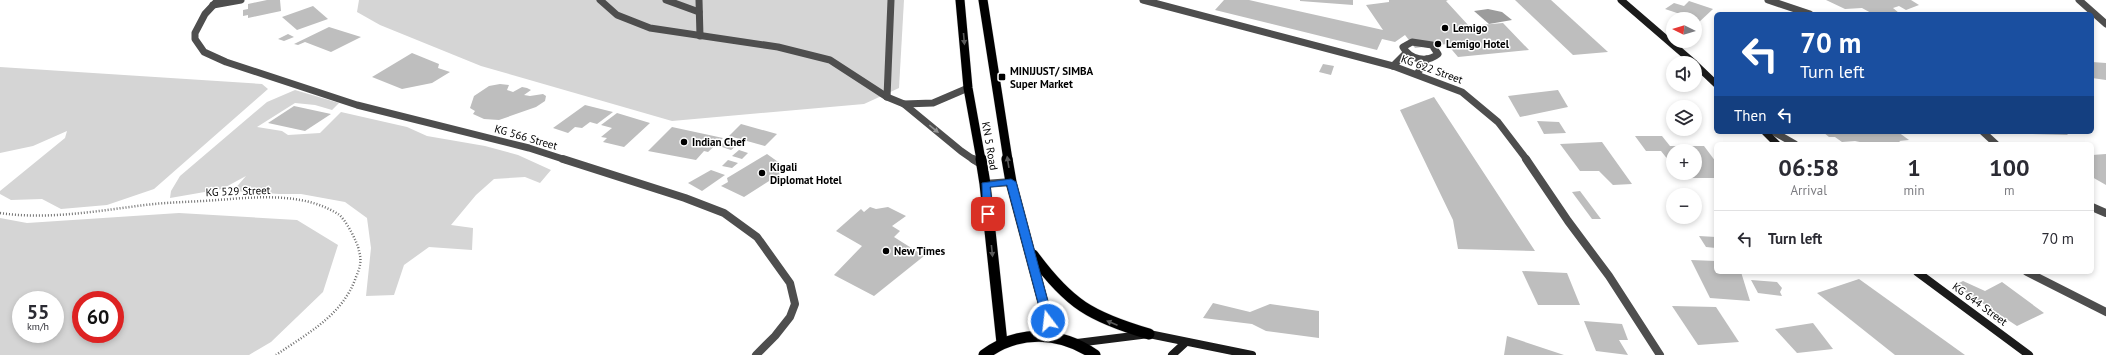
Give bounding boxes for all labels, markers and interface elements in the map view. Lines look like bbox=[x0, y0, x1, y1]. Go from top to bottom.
north arrow bbox=[1666, 12, 1702, 48]
map controls bbox=[1666, 12, 1702, 224]
place label: Lemigo bbox=[1453, 21, 1488, 35]
marker: Lemigo bbox=[1440, 23, 1450, 33]
text: 70 m bbox=[1800, 24, 1861, 61]
icon: left bbox=[1734, 28, 1786, 80]
one-way arrow bbox=[961, 33, 967, 45]
place label: Lemigo Hotel bbox=[1446, 37, 1510, 51]
marker: Lemigo Hotel bbox=[1433, 39, 1443, 49]
street label: KG 622 Street bbox=[1399, 51, 1465, 87]
button: sound bbox=[1666, 56, 1702, 92]
text: Turn left bbox=[1800, 60, 1865, 83]
place label: MINIJUST/ SIMBA Super Market bbox=[1010, 64, 1093, 91]
marker: MINIJUST/ SIMBA Super Market bbox=[997, 72, 1007, 82]
button: layers bbox=[1666, 100, 1702, 136]
icon: left bbox=[1774, 104, 1796, 126]
text: Then bbox=[1734, 106, 1766, 125]
street label: KG 566 Street bbox=[493, 121, 559, 153]
street label: KN 5 Road bbox=[979, 121, 1001, 172]
one-way arrow bbox=[928, 125, 939, 133]
place label: Indian Chef bbox=[692, 135, 747, 149]
marker: Indian Chef bbox=[679, 137, 689, 147]
button: + bbox=[1666, 144, 1702, 180]
text: 06:58 bbox=[1778, 152, 1839, 183]
text: 1 bbox=[1907, 152, 1921, 183]
text: 100 bbox=[1989, 152, 2030, 183]
one-way arrow bbox=[1005, 156, 1011, 169]
place label: Kigali Diplomat Hotel bbox=[770, 160, 843, 187]
marker: Kigali Diplomat Hotel bbox=[757, 168, 767, 178]
text: Arrival bbox=[1791, 182, 1827, 199]
text: min bbox=[1903, 182, 1925, 199]
text: m bbox=[2004, 182, 2015, 199]
street label: KG 529 Street bbox=[205, 183, 271, 199]
button: − bbox=[1666, 188, 1702, 224]
pin bbox=[971, 197, 1005, 231]
icon: arrive bbox=[977, 203, 999, 225]
icon: left bbox=[1734, 228, 1756, 250]
text: Turn left bbox=[1768, 229, 1822, 248]
text: 70 m bbox=[2041, 229, 2074, 248]
place label: New Times bbox=[894, 244, 945, 258]
one-way arrow bbox=[988, 245, 995, 257]
marker: New Times bbox=[881, 246, 891, 256]
street label: KG 644 Street bbox=[1950, 279, 2011, 329]
speed limit sign: 60 bbox=[72, 291, 124, 343]
text: 55 bbox=[27, 299, 49, 325]
position arrow bbox=[1027, 300, 1069, 342]
text: km/h bbox=[27, 320, 49, 333]
one-way arrow bbox=[1106, 320, 1117, 326]

